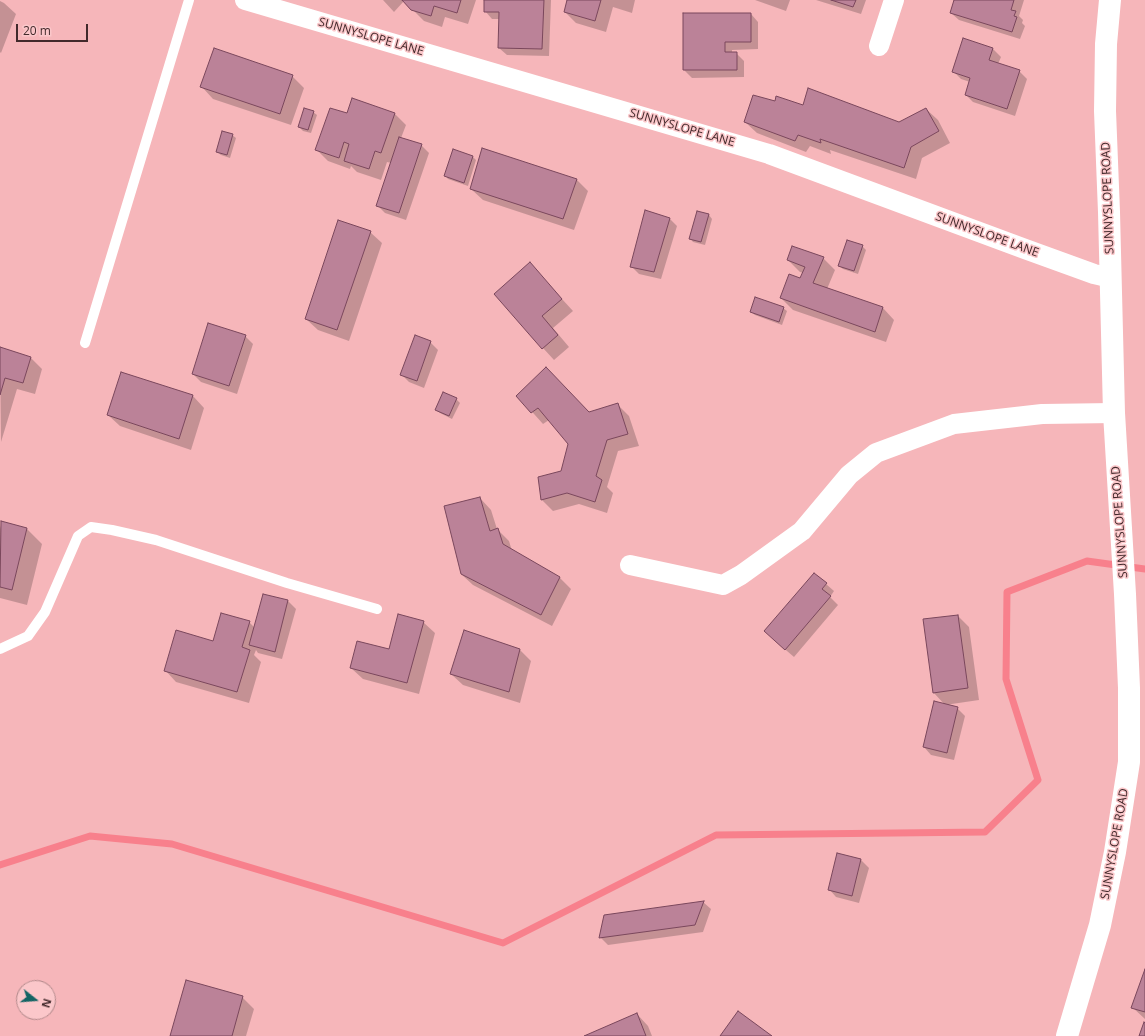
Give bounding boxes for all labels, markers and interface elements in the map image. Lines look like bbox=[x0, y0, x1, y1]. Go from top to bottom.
street label: SUNNYSLOPE LANE bbox=[317, 15, 425, 59]
scale bar bbox=[18, 16, 90, 42]
text: 20 m bbox=[23, 22, 51, 39]
street label: SUNNYSLOPE LANE bbox=[628, 106, 736, 150]
street label: SUNNYSLOPE ROAD bbox=[1099, 142, 1117, 254]
street label: SUNNYSLOPE LANE bbox=[933, 210, 1041, 260]
street label: SUNNYSLOPE ROAD bbox=[1109, 465, 1131, 579]
street label: SUNNYSLOPE ROAD bbox=[1098, 787, 1132, 901]
north arrow bbox=[16, 980, 56, 1020]
text: N bbox=[39, 997, 55, 1010]

